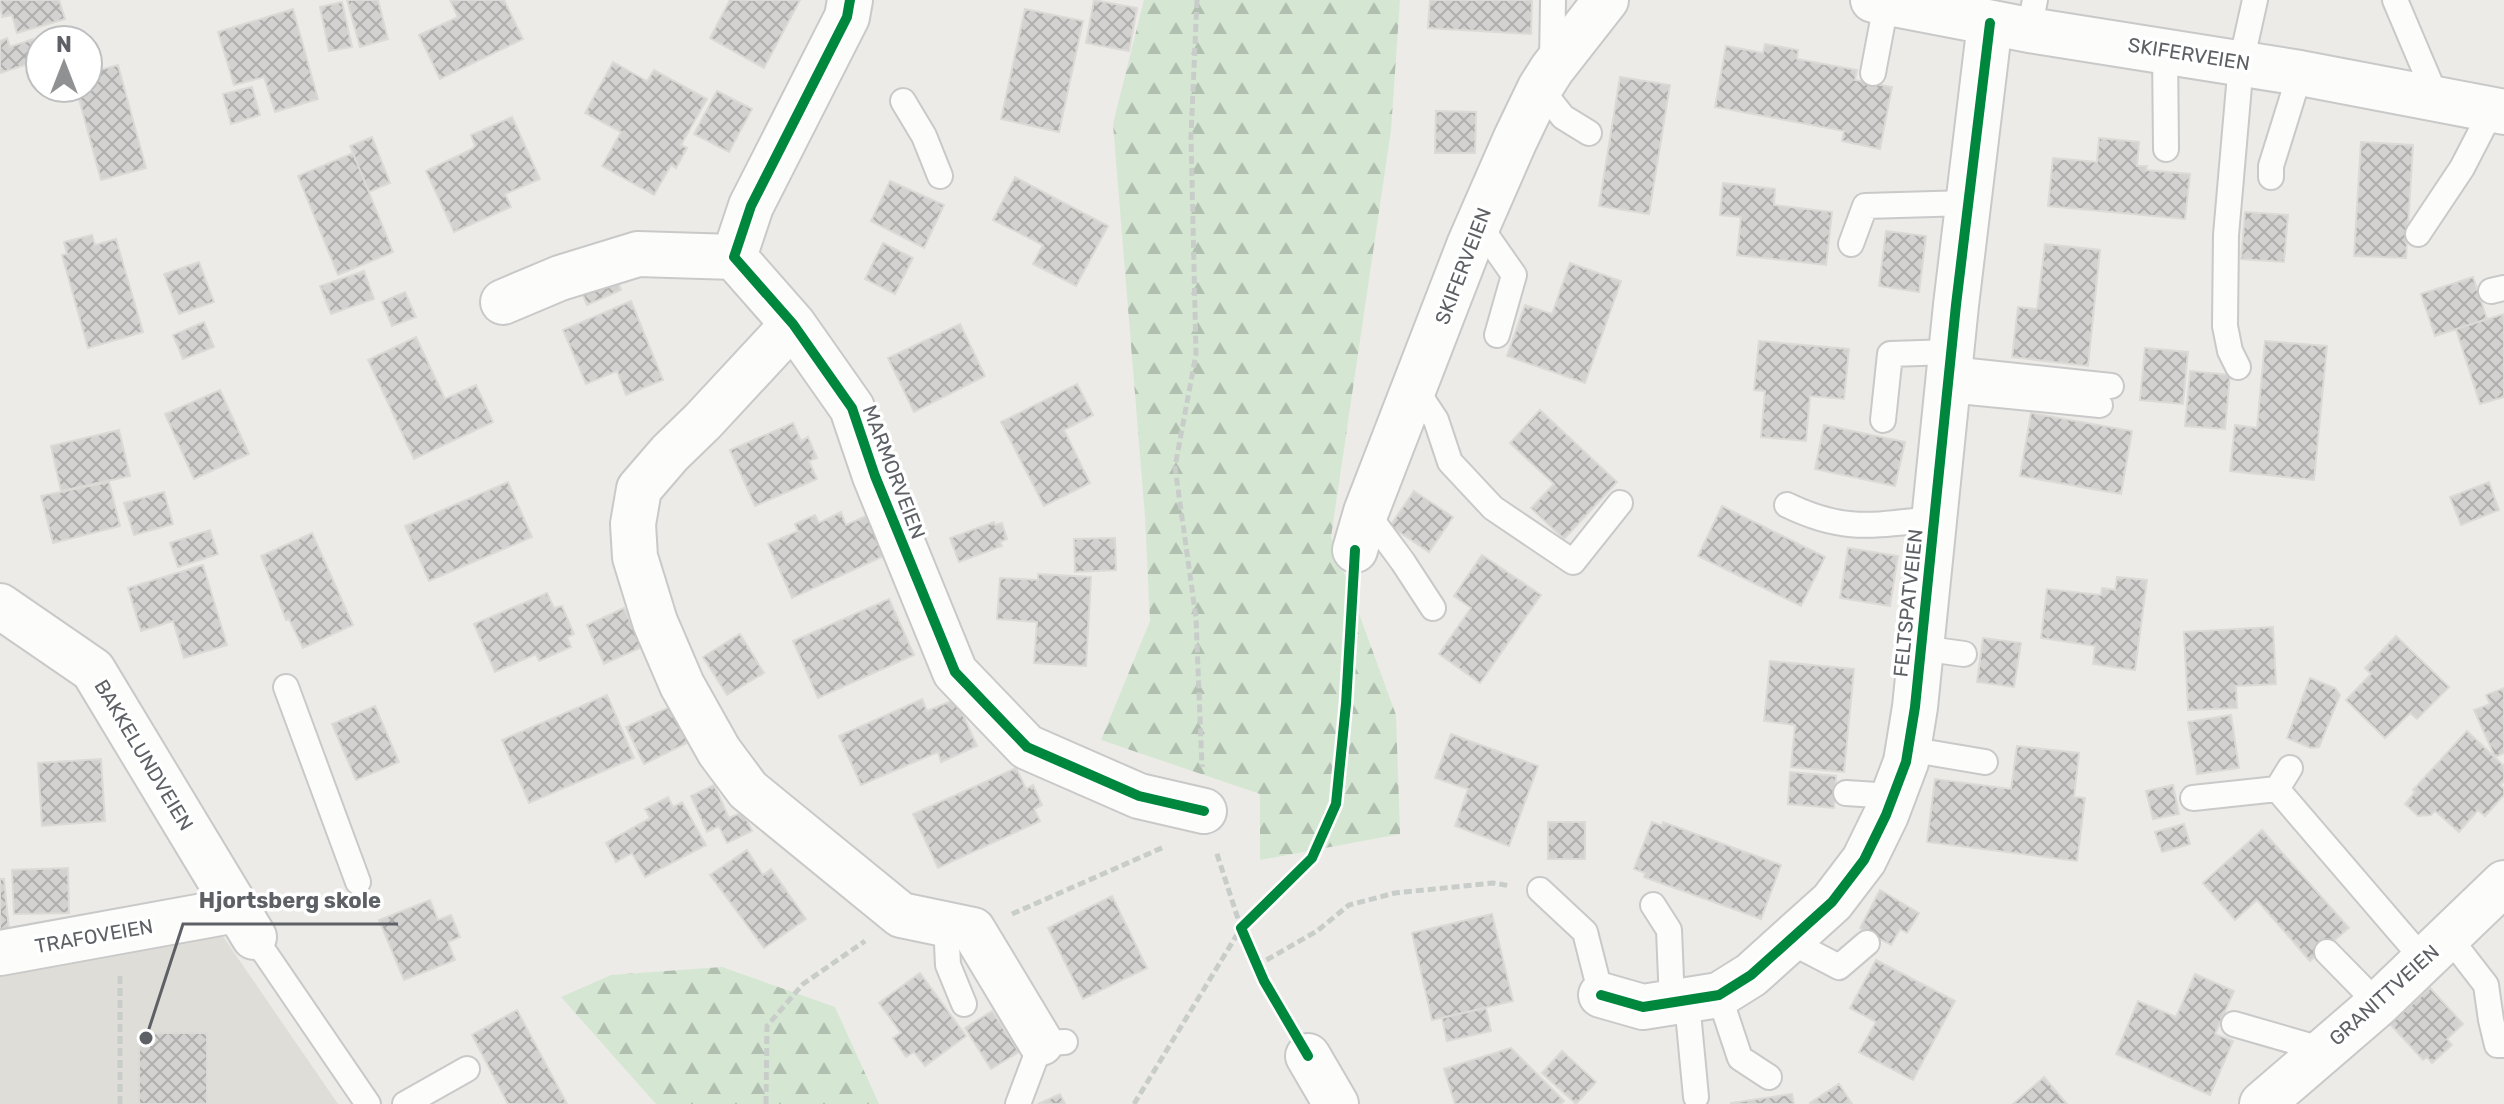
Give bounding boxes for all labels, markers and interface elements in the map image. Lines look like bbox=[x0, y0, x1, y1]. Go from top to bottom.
north arrow bbox=[24, 24, 104, 104]
text: N bbox=[56, 31, 72, 58]
street label: SKIFERVEIEN bbox=[2126, 33, 2252, 75]
street label: SKIFERVEIEN bbox=[1430, 204, 1496, 328]
street label: MARMORVEIEN bbox=[857, 402, 931, 542]
street label: FELTSPATVEIEN bbox=[1888, 528, 1928, 678]
street label: BAKKELUNDVEIEN bbox=[89, 675, 199, 835]
callout: Hjortsberg skole bbox=[183, 878, 398, 924]
text: Hjortsberg skole bbox=[199, 887, 381, 914]
street label: TRAFOVEIEN bbox=[33, 914, 155, 958]
street label: GRANITTVEIEN bbox=[2324, 939, 2444, 1051]

